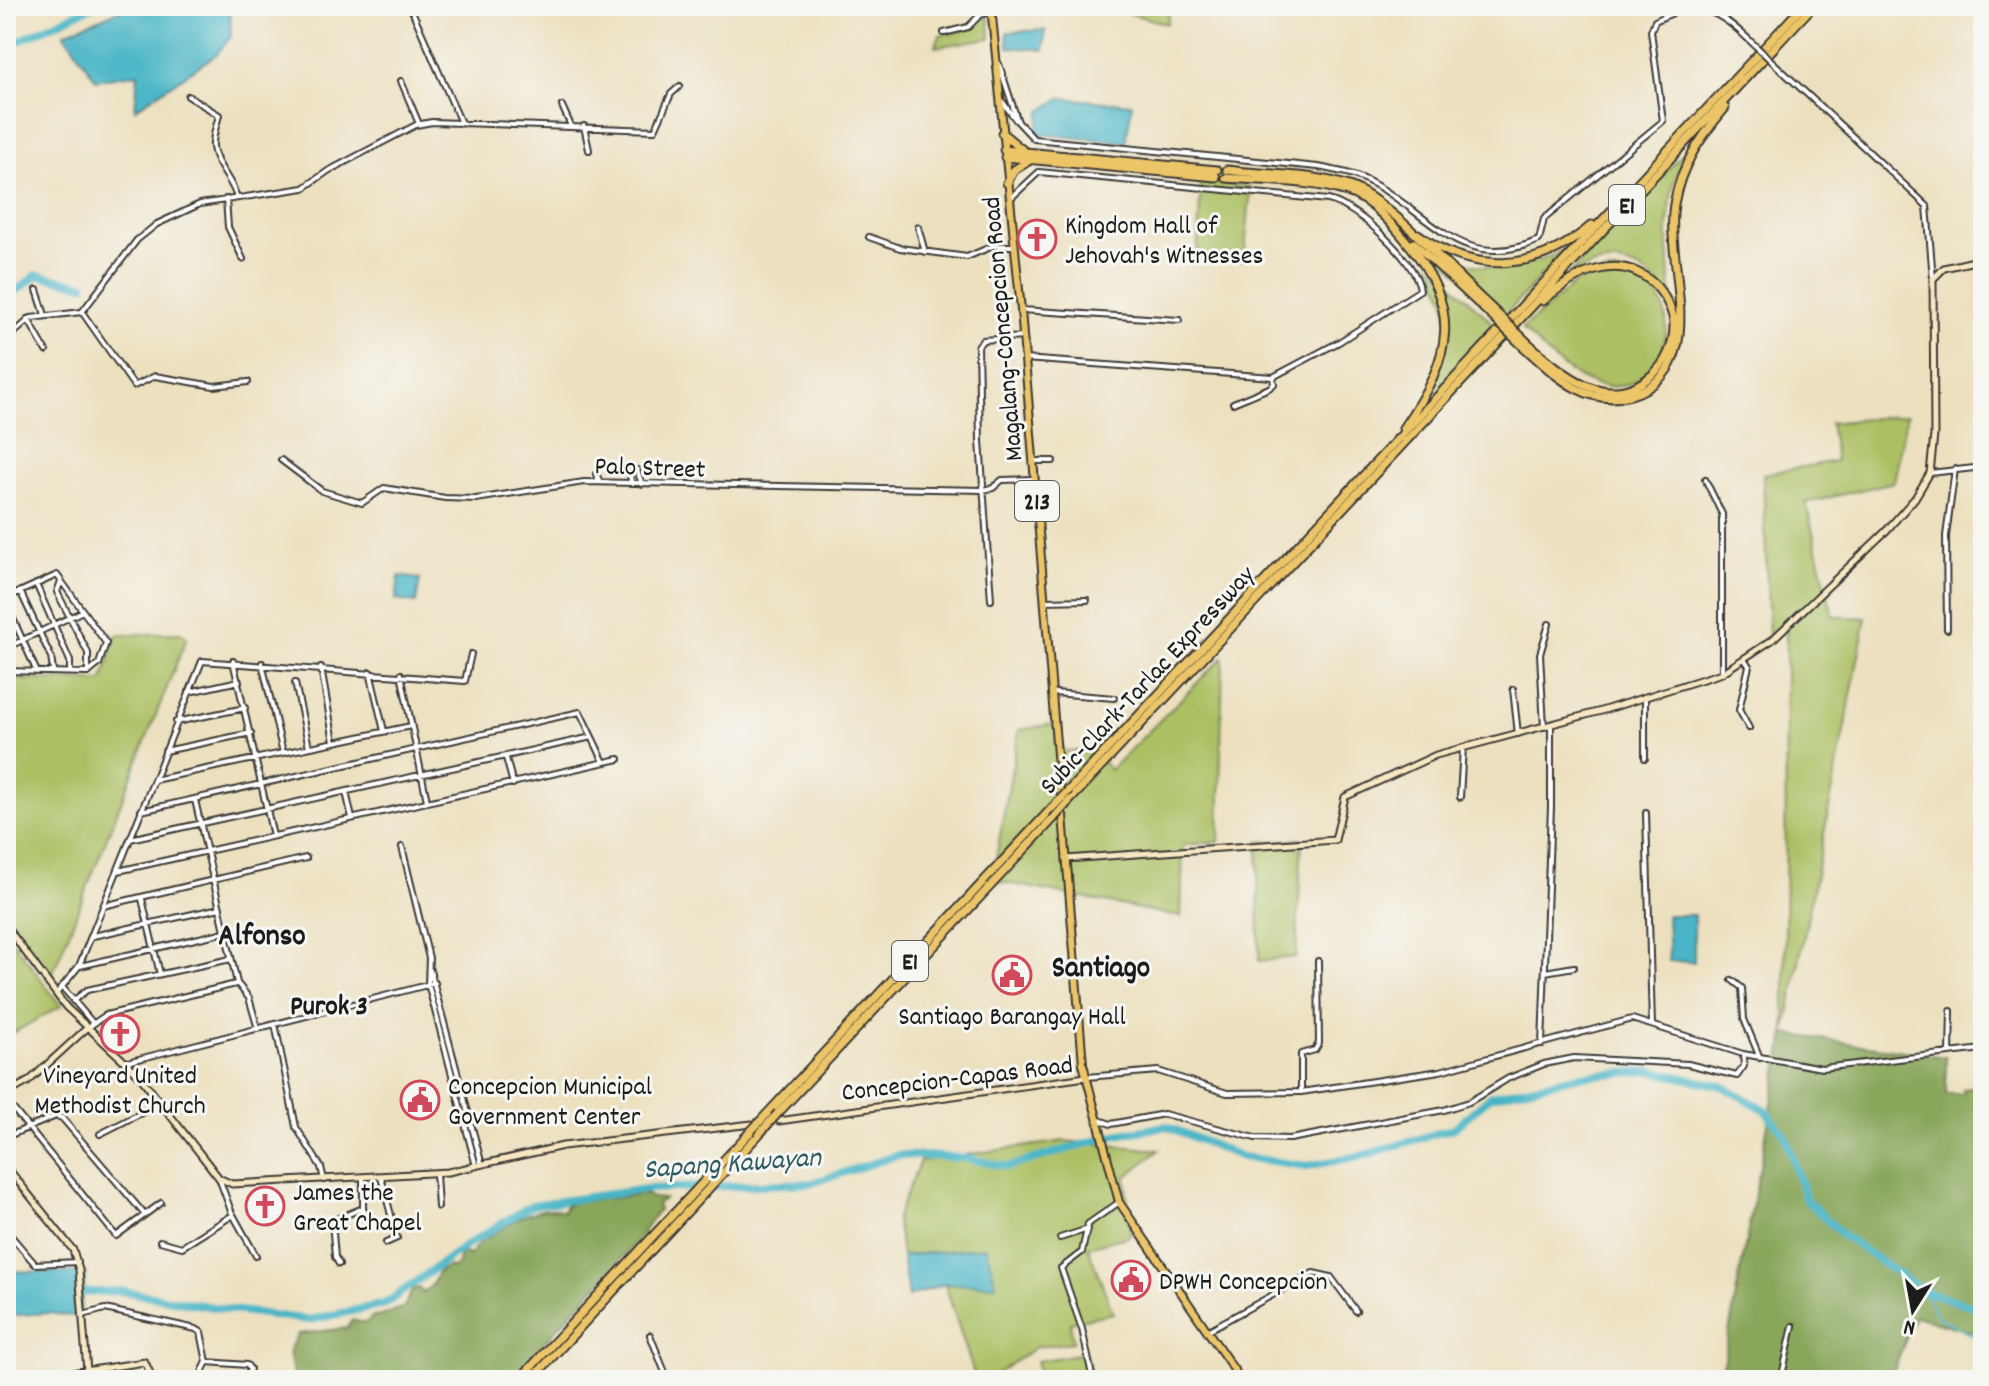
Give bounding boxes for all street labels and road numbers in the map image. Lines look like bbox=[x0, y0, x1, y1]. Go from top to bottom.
road number: E1 bbox=[1609, 185, 1645, 225]
street label: Magalang-Concepcion Road bbox=[974, 195, 1034, 462]
street label: Palo Street bbox=[594, 449, 706, 490]
road number: 213 bbox=[1015, 481, 1059, 521]
street label: Subic-Clark-Tarlac Expressway bbox=[1032, 558, 1265, 804]
road number: E1 bbox=[892, 941, 928, 981]
street label: Concepcion-Capas Road bbox=[840, 1048, 1075, 1113]

